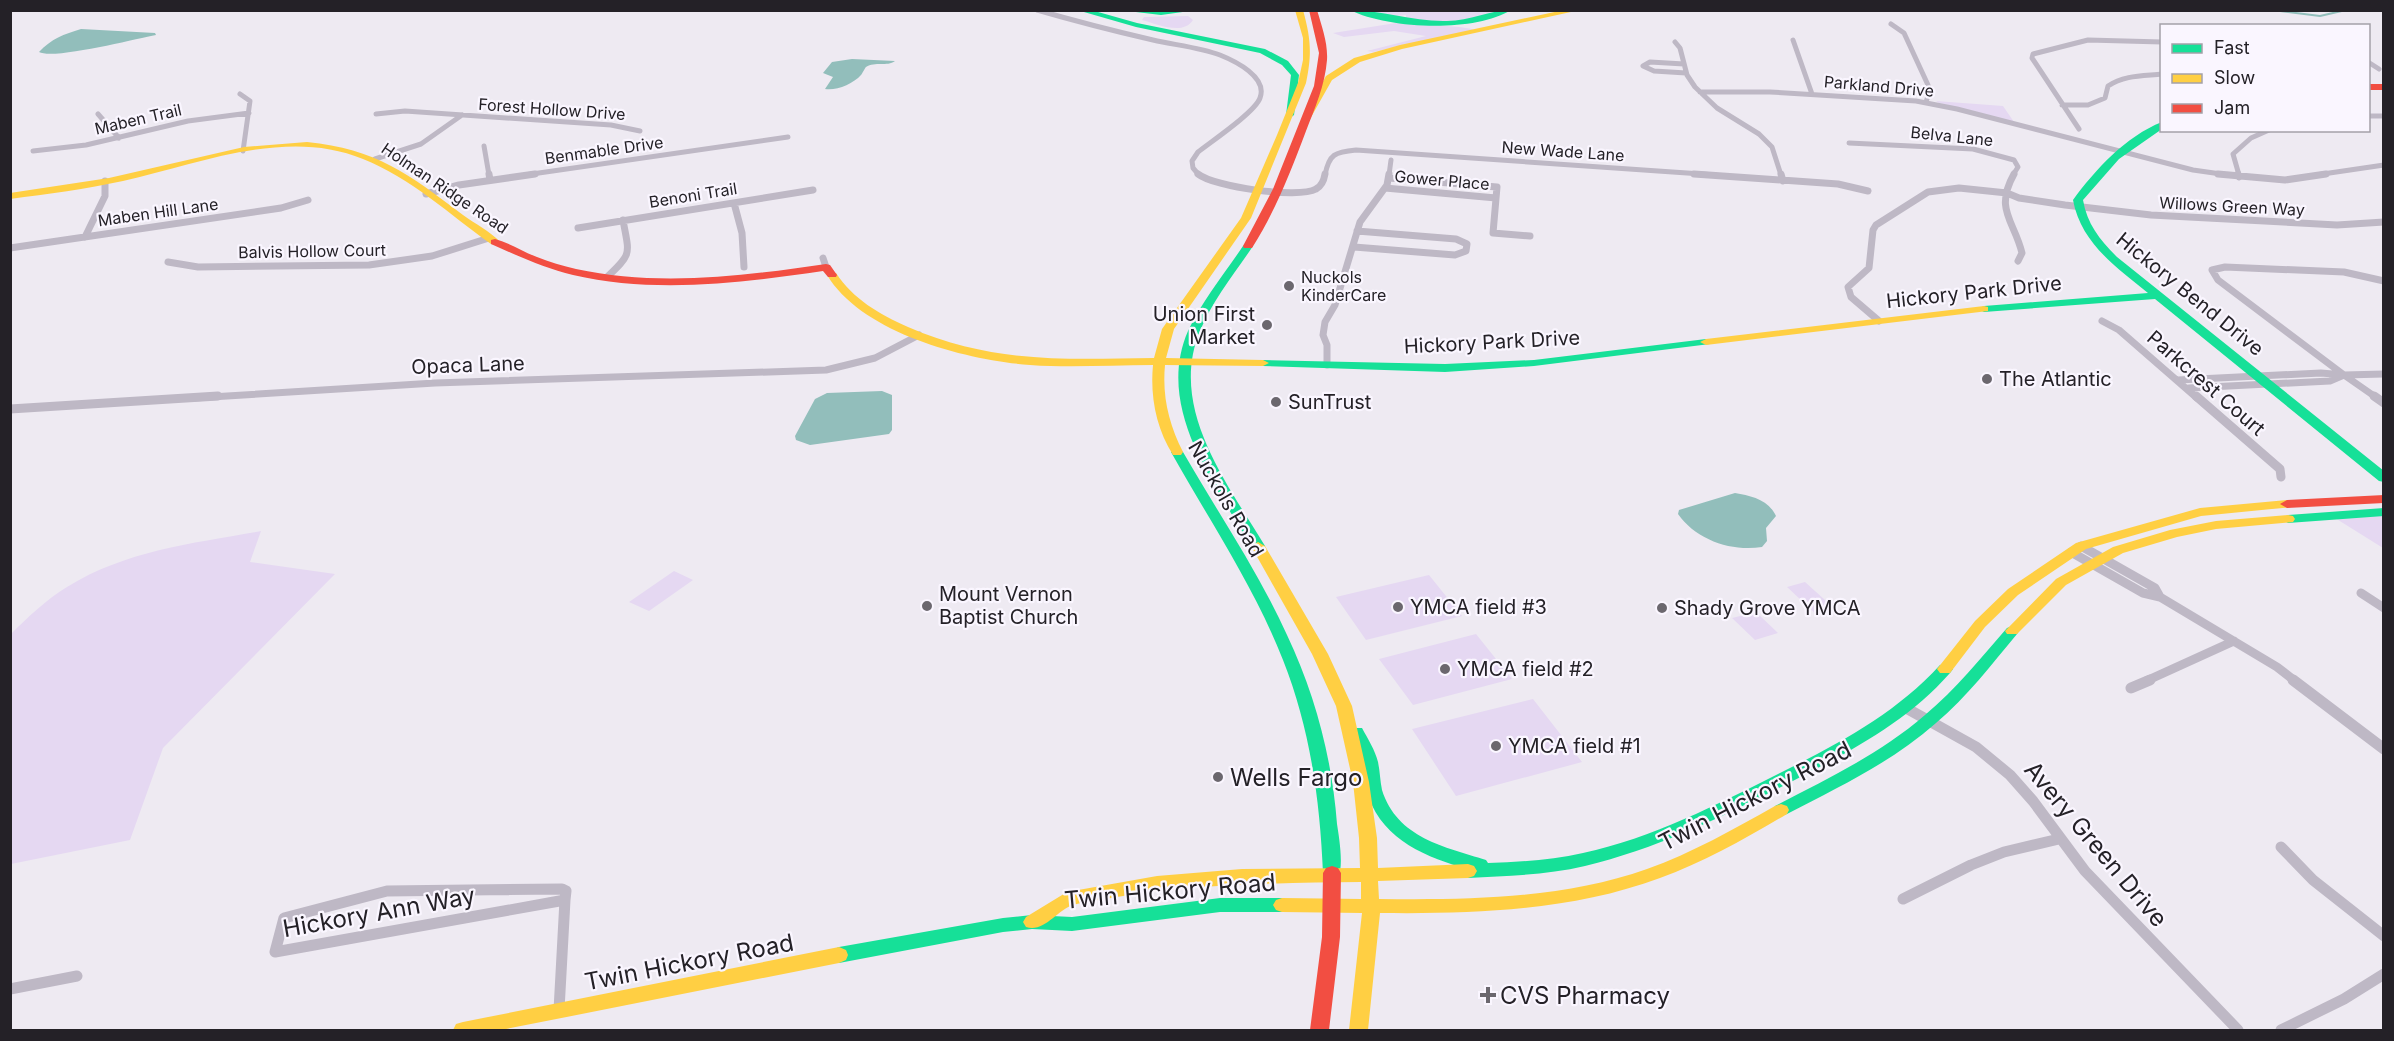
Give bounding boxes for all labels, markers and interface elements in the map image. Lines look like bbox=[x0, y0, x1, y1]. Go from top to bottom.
legend bbox=[2160, 24, 2370, 132]
text: Fast bbox=[2214, 37, 2250, 58]
text: Slow bbox=[2214, 67, 2255, 88]
street label: Parkland Drive bbox=[1823, 71, 1935, 101]
street label: Forest Hollow Drive bbox=[478, 94, 626, 124]
text: Jam bbox=[2214, 97, 2250, 118]
street label: Maben Trail bbox=[93, 99, 183, 139]
street label: Belva Lane bbox=[1910, 122, 1994, 150]
street label: Benmable Drive bbox=[543, 132, 665, 168]
street label: New Wade Lane bbox=[1501, 137, 1625, 165]
street label: Holman Ridge Road bbox=[378, 138, 512, 238]
street label: Gower Place bbox=[1394, 166, 1490, 194]
street label: Benoni Trail bbox=[648, 178, 738, 212]
street label: Willows Green Way bbox=[2159, 192, 2305, 220]
street label: Maben Hill Lane bbox=[97, 194, 219, 230]
street label: Hickory Bend Drive bbox=[2112, 227, 2268, 361]
street label: Balvis Hollow Court bbox=[238, 240, 386, 262]
place label: Nuckols KinderCare bbox=[1301, 267, 1386, 305]
street label: Hickory Park Drive bbox=[1885, 271, 2063, 313]
marker: Nuckols KinderCare bbox=[1282, 279, 1296, 293]
place label: Union First Market bbox=[1153, 302, 1255, 349]
marker: Union First Market bbox=[1260, 318, 1274, 332]
street label: Hickory Park Drive bbox=[1403, 325, 1581, 359]
street label: Parkcrest Court bbox=[2142, 325, 2270, 441]
street label: Opaca Lane bbox=[411, 351, 525, 379]
place label: The Atlantic bbox=[1999, 367, 2112, 391]
marker: The Atlantic bbox=[1980, 372, 1994, 386]
place label: SunTrust bbox=[1288, 390, 1372, 414]
marker: SunTrust bbox=[1269, 395, 1283, 409]
street label: Nuckols Road bbox=[1183, 437, 1269, 561]
place label: Mount Vernon Baptist Church bbox=[939, 582, 1078, 629]
place label: YMCA field #3 bbox=[1410, 595, 1547, 619]
place label: Shady Grove YMCA bbox=[1674, 596, 1861, 620]
marker: Mount Vernon Baptist Church bbox=[920, 599, 934, 613]
marker: YMCA field #3 bbox=[1391, 600, 1405, 614]
marker: Shady Grove YMCA bbox=[1655, 601, 1669, 615]
place label: YMCA field #2 bbox=[1457, 657, 1594, 681]
marker: YMCA field #2 bbox=[1438, 662, 1452, 676]
place label: YMCA field #1 bbox=[1508, 734, 1641, 758]
street label: Twin Hickory Road bbox=[1654, 735, 1856, 857]
marker: YMCA field #1 bbox=[1489, 739, 1503, 753]
street label: Avery Green Drive bbox=[2018, 756, 2174, 932]
place label: Wells Fargo bbox=[1230, 763, 1362, 792]
marker: Wells Fargo bbox=[1211, 770, 1225, 784]
street label: Twin Hickory Road bbox=[1063, 867, 1277, 915]
street label: Hickory Ann Way bbox=[281, 881, 477, 943]
street label: Twin Hickory Road bbox=[582, 928, 796, 996]
place label: CVS Pharmacy bbox=[1500, 981, 1670, 1010]
marker: CVS Pharmacy bbox=[1481, 988, 1495, 1002]

